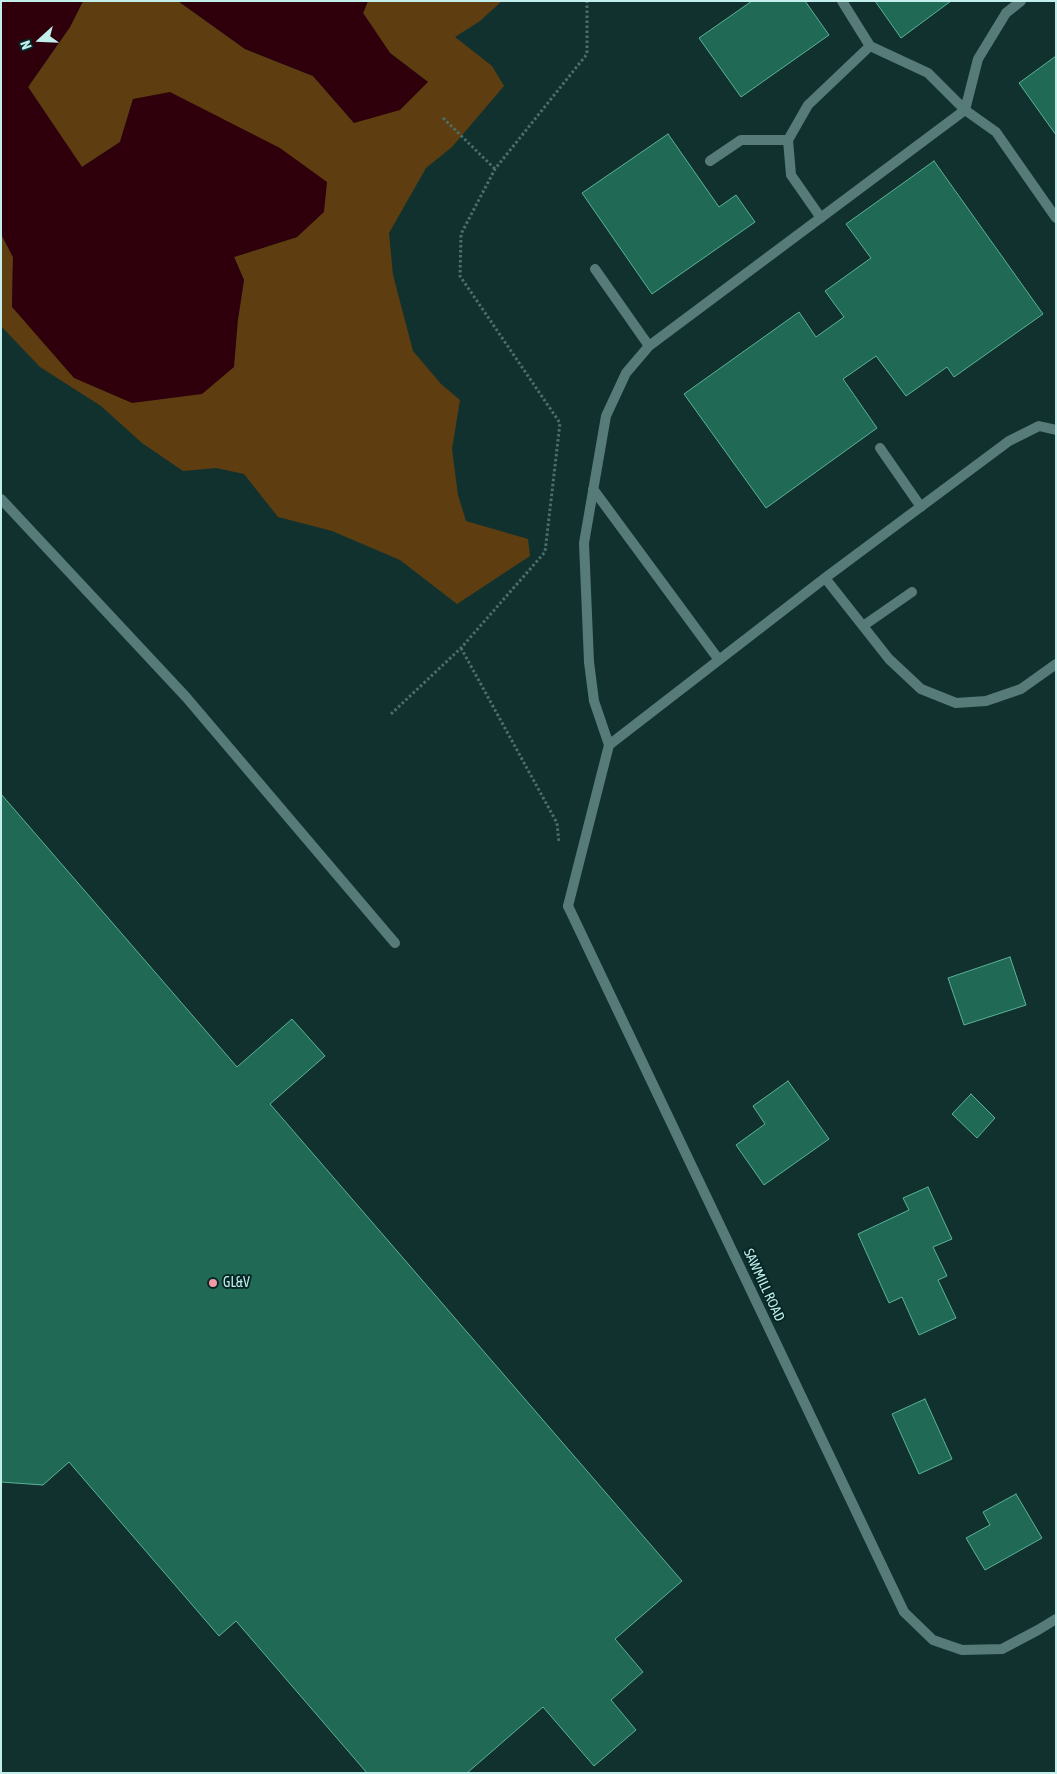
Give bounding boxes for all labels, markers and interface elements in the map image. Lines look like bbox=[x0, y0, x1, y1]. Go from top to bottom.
north arrow bbox=[15, 15, 65, 65]
text: N bbox=[17, 39, 35, 52]
street label: SAWMILL ROAD bbox=[740, 1246, 788, 1324]
place label: GL&V bbox=[223, 1275, 250, 1291]
marker: GL&V bbox=[207, 1277, 219, 1289]

